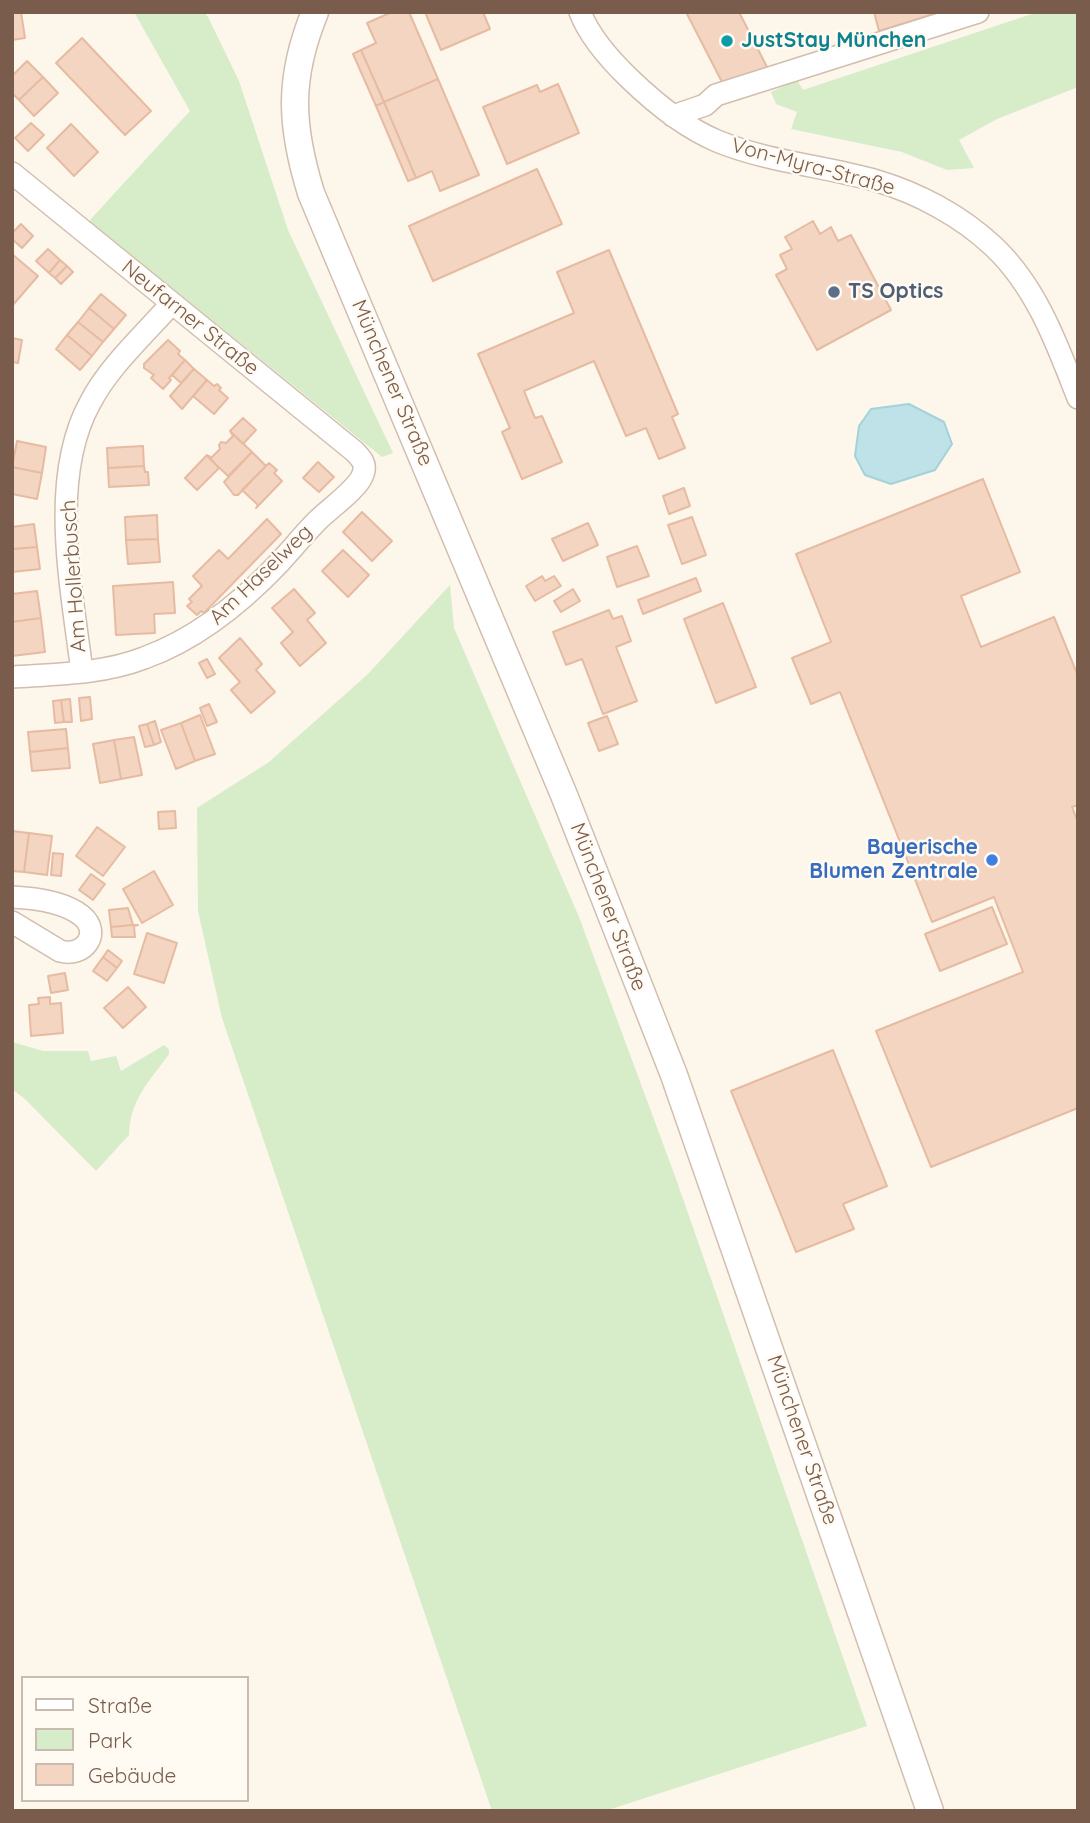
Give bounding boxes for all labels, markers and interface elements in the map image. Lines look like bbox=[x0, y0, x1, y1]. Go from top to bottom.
place label: JustStay München bbox=[741, 28, 926, 54]
marker: JustStay München bbox=[719, 33, 735, 49]
street label: Von-Myra-Straße bbox=[728, 133, 898, 201]
street label: Neufarner Straße bbox=[116, 255, 264, 381]
place label: TS Optics bbox=[848, 279, 943, 305]
marker: TS Optics bbox=[826, 284, 842, 300]
street label: Münchener Straße bbox=[346, 296, 438, 470]
street label: Am Hollerbusch bbox=[56, 499, 92, 653]
street label: Am Haselweg bbox=[204, 520, 318, 630]
street label: Münchener Straße bbox=[564, 819, 652, 995]
place label: Bayerische Blumen Zentrale bbox=[809, 835, 978, 885]
marker: Bayerische Blumen Zentrale bbox=[984, 852, 1000, 868]
street label: Münchener Straße bbox=[761, 1352, 843, 1528]
legend bbox=[21, 1676, 248, 1802]
text: Straße bbox=[88, 1692, 152, 1718]
text: Park bbox=[88, 1727, 132, 1753]
text: Gebäude bbox=[88, 1762, 176, 1788]

